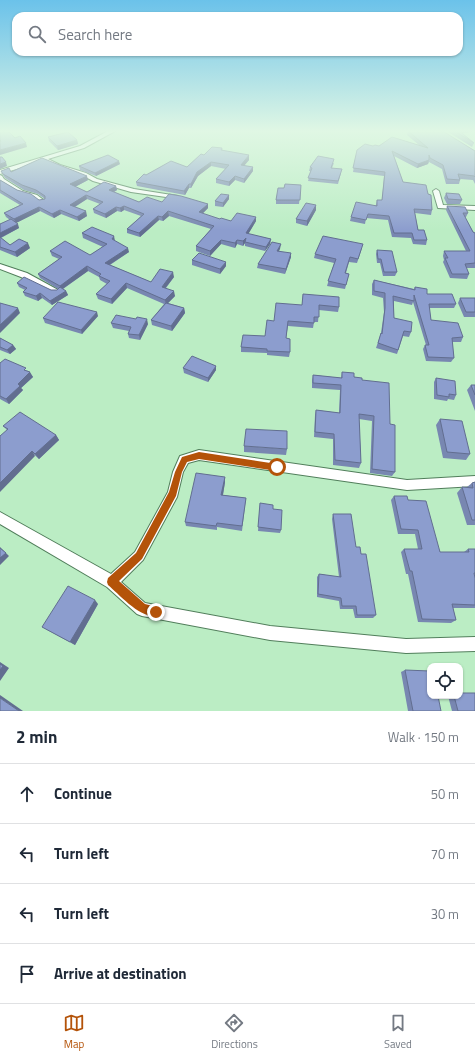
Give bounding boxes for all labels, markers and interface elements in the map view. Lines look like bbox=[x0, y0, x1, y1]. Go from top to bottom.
search box bbox=[12, 12, 463, 56]
icon: search bbox=[26, 23, 48, 45]
text: Search here bbox=[58, 23, 132, 46]
route start bbox=[268, 458, 286, 476]
route end bbox=[147, 603, 165, 621]
map controls bbox=[427, 663, 463, 699]
button: locate bbox=[427, 663, 463, 699]
text: 2 min bbox=[16, 724, 57, 750]
text: Walk · 150 m bbox=[388, 727, 459, 747]
text: Continue bbox=[54, 782, 112, 805]
icon: ahead bbox=[16, 783, 38, 805]
text: 50 m bbox=[431, 784, 459, 804]
text: Turn left bbox=[54, 842, 109, 865]
icon: left bbox=[16, 843, 38, 865]
text: 70 m bbox=[431, 844, 459, 864]
text: Turn left bbox=[54, 902, 109, 925]
icon: left bbox=[16, 903, 38, 925]
text: 30 m bbox=[431, 904, 459, 924]
text: Arrive at destination bbox=[54, 962, 187, 985]
icon: arrive bbox=[16, 963, 38, 985]
tab: Map bbox=[63, 1012, 85, 1052]
tab: Directions bbox=[211, 1012, 258, 1052]
tab: Saved bbox=[384, 1012, 412, 1052]

